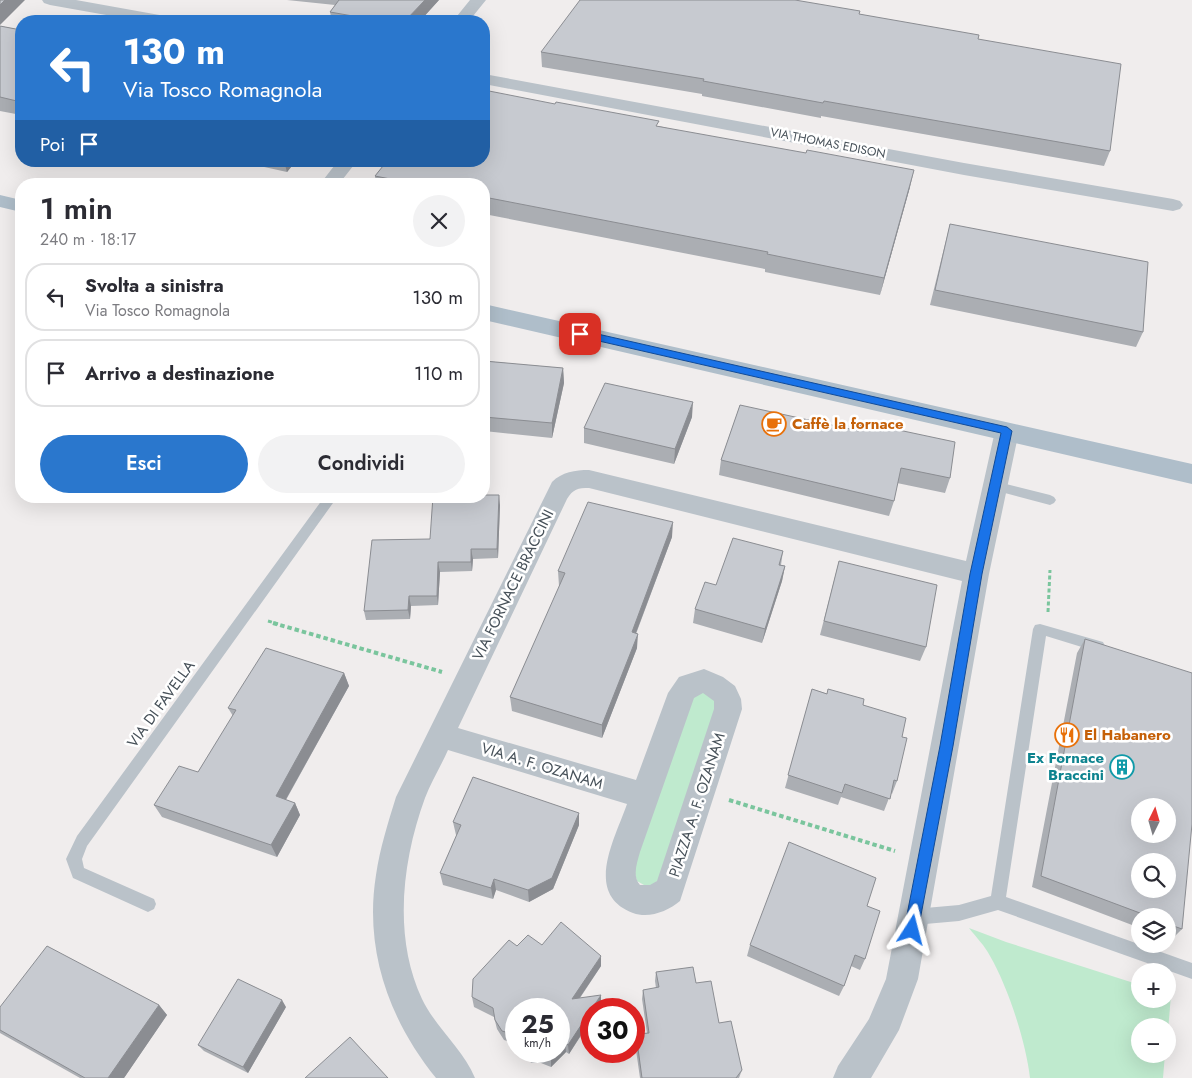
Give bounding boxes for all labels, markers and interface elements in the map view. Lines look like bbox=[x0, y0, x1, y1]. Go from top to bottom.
text: 130 m bbox=[123, 27, 225, 77]
icon: left bbox=[40, 35, 105, 100]
text: Via Tosco Romagnola bbox=[123, 73, 322, 105]
street label: VIA THOMAS EDISON bbox=[769, 123, 887, 163]
icon: arrive bbox=[75, 130, 103, 158]
text: Poi bbox=[40, 131, 65, 158]
text: 1 min bbox=[40, 187, 113, 230]
button: close bbox=[413, 195, 465, 247]
text: 240 m · 18:17 bbox=[40, 228, 136, 251]
text: Svolta a sinistra bbox=[85, 272, 224, 299]
icon: left bbox=[42, 283, 70, 311]
text: 130 m bbox=[412, 284, 463, 311]
text: Via Tosco Romagnola bbox=[85, 299, 230, 322]
pin bbox=[559, 313, 601, 355]
icon: arrive bbox=[566, 320, 594, 348]
icon: arrive bbox=[42, 359, 70, 387]
text: Arrivo a destinazione bbox=[85, 360, 274, 387]
text: 110 m bbox=[414, 360, 463, 387]
cafe icon: Caffè la fornace bbox=[761, 411, 787, 437]
place label: Caffè la fornace bbox=[792, 413, 904, 435]
button: Esci bbox=[40, 435, 248, 493]
button: Condividi bbox=[258, 435, 465, 493]
street label: VIA FORNACE BRACCINI bbox=[467, 506, 559, 664]
street label: VIA DI FAVELLA bbox=[122, 656, 200, 752]
restaurant icon: El Habanero bbox=[1054, 722, 1080, 748]
place label: El Habanero bbox=[1084, 724, 1171, 746]
street label: PIAZZA A. F. OZANAM bbox=[663, 730, 731, 880]
street label: VIA A. F. OZANAM bbox=[479, 737, 605, 795]
place label: Ex Fornace Braccini bbox=[1027, 747, 1104, 786]
building icon: Ex Fornace Braccini bbox=[1109, 754, 1135, 780]
north arrow bbox=[1131, 798, 1176, 842]
map controls bbox=[1131, 798, 1176, 1063]
button: search bbox=[1131, 853, 1176, 898]
position arrow bbox=[885, 903, 937, 955]
button: layers bbox=[1131, 908, 1176, 953]
button: + bbox=[1131, 963, 1176, 1008]
speed limit sign: 30 bbox=[580, 998, 645, 1063]
text: 25 bbox=[521, 1006, 554, 1042]
button: − bbox=[1131, 1018, 1176, 1063]
text: km/h bbox=[524, 1034, 551, 1052]

